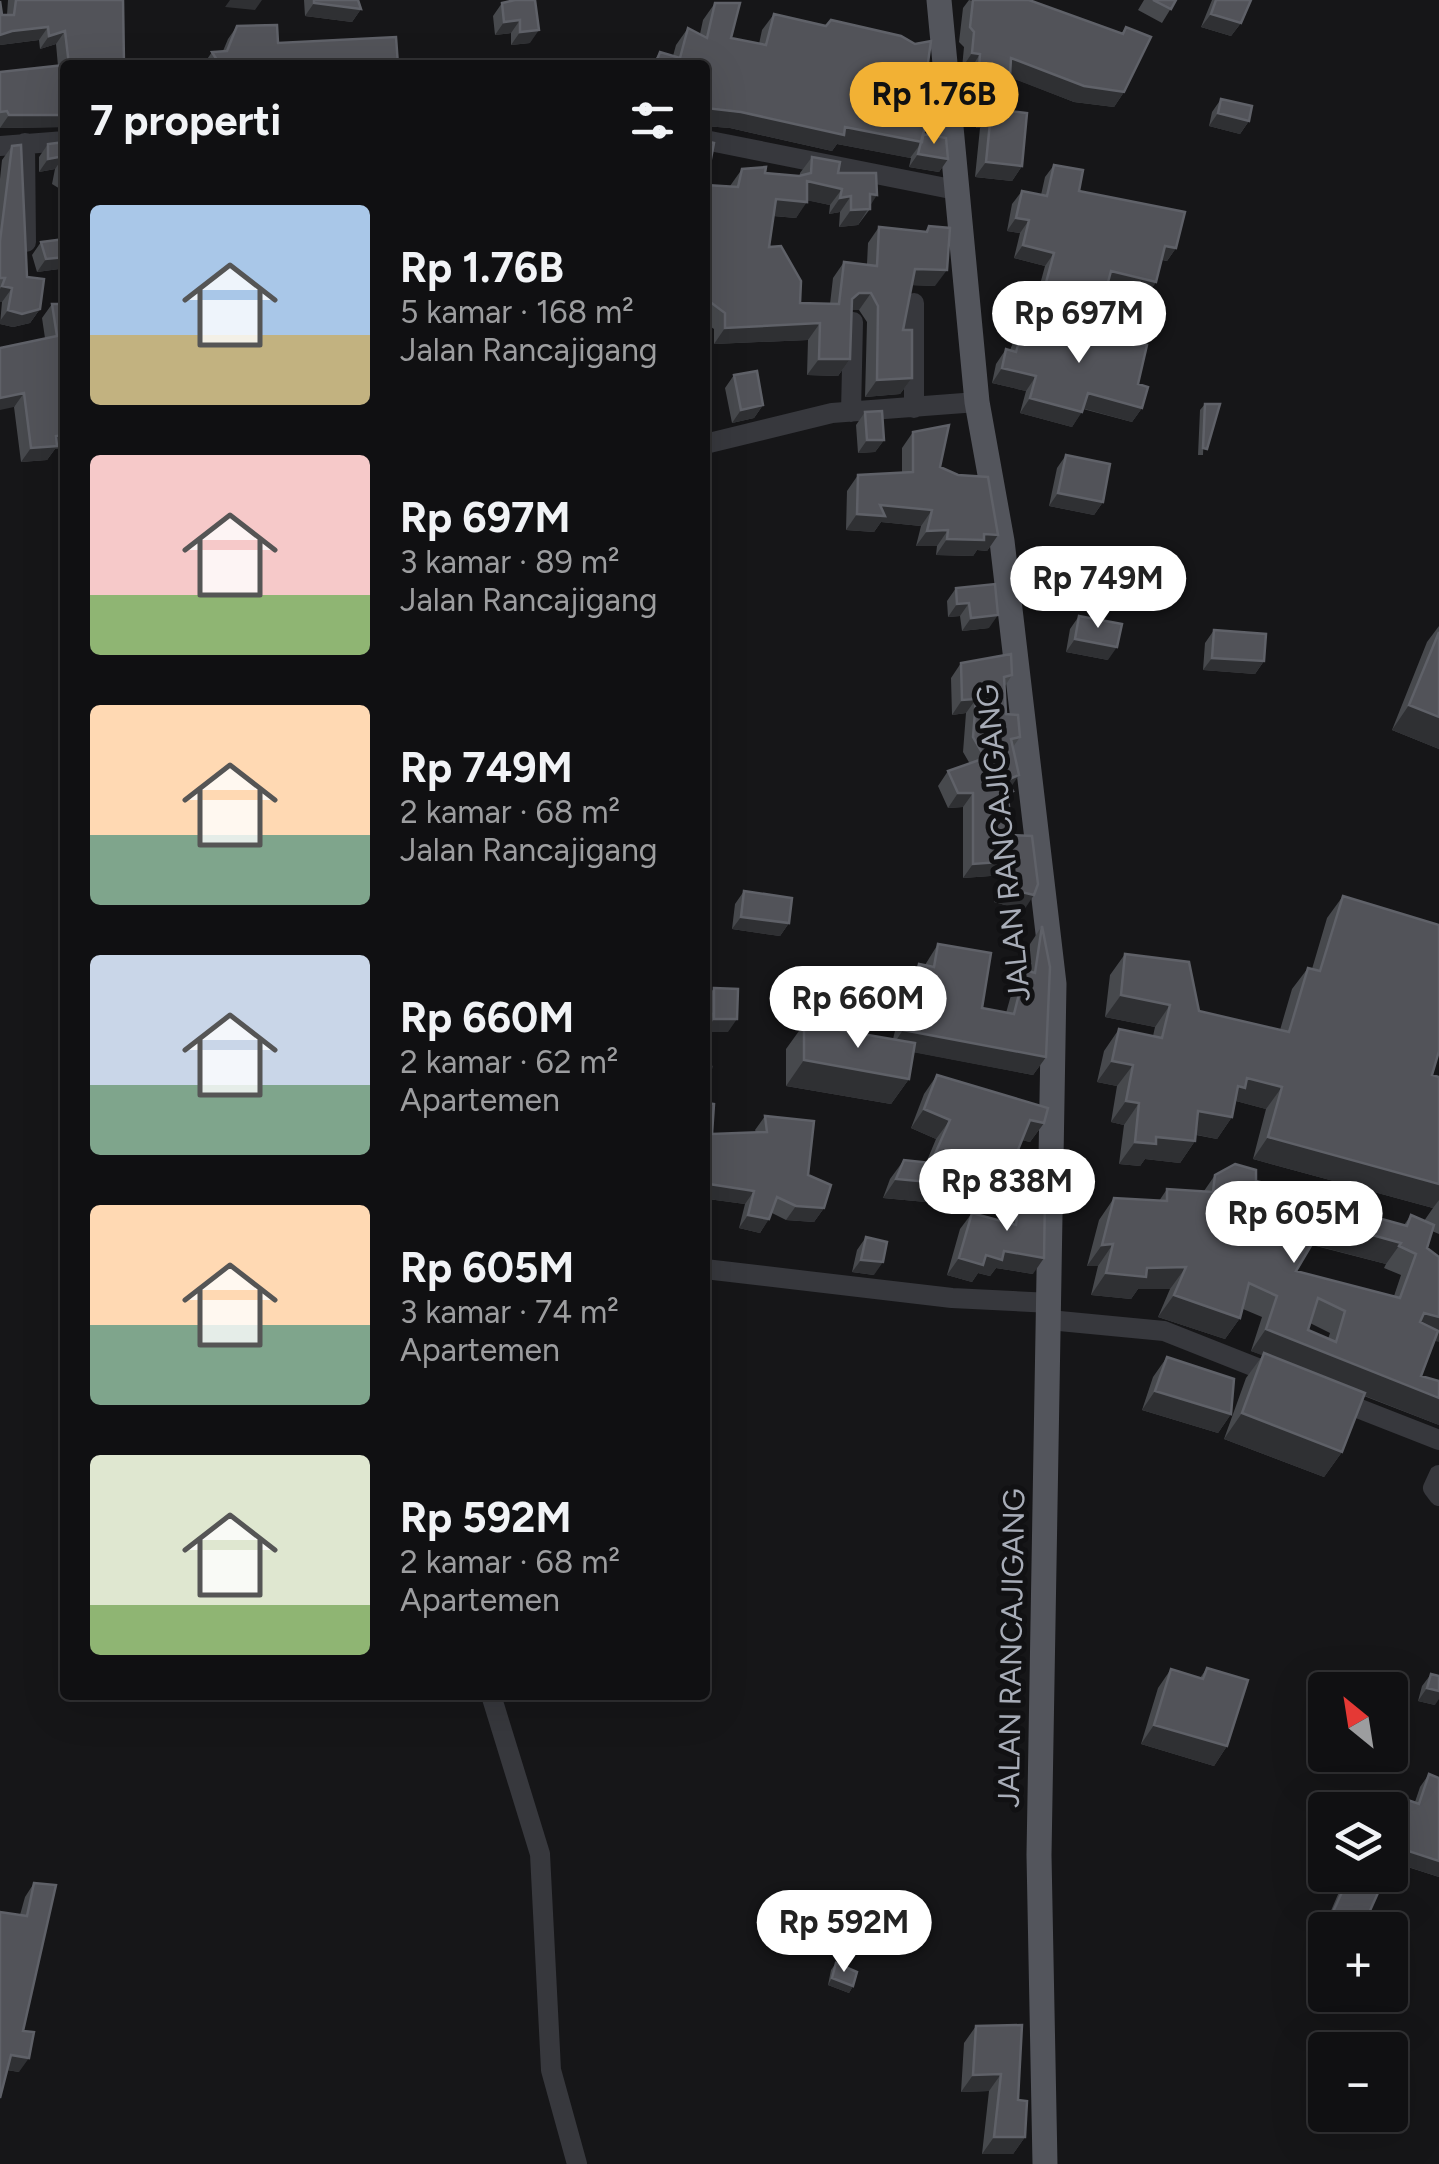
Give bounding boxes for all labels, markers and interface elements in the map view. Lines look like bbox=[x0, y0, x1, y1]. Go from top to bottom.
pin: Rp 1.76B bbox=[831, 62, 1037, 147]
text: Rp 1.76B bbox=[872, 75, 996, 113]
icon: filters bbox=[625, 93, 680, 148]
text: 7 properti bbox=[90, 95, 281, 146]
text: Rp 1.76B bbox=[400, 242, 564, 293]
icon: home bbox=[170, 245, 290, 365]
pin: Rp 697M bbox=[987, 281, 1171, 366]
text: 5 kamar · 168 m² bbox=[400, 293, 634, 331]
text: Rp 697M bbox=[1014, 294, 1144, 332]
text: Jalan Rancajigang bbox=[400, 331, 658, 369]
text: Rp 697M bbox=[400, 492, 570, 543]
icon: home bbox=[170, 495, 290, 615]
text: 3 kamar · 89 m² bbox=[400, 543, 620, 581]
pin: Rp 749M bbox=[1006, 546, 1190, 631]
text: Rp 749M bbox=[1032, 559, 1164, 597]
text: Jalan Rancajigang bbox=[400, 581, 658, 619]
street label: JALAN RANCAJIGANG bbox=[968, 682, 1038, 1004]
text: Rp 749M bbox=[400, 742, 573, 793]
icon: home bbox=[170, 745, 290, 865]
text: 2 kamar · 68 m² bbox=[400, 793, 620, 831]
text: Jalan Rancajigang bbox=[400, 831, 658, 869]
pin: Rp 660M bbox=[766, 966, 950, 1051]
text: Rp 660M bbox=[792, 979, 924, 1017]
text: Rp 660M bbox=[400, 992, 574, 1043]
icon: home bbox=[170, 995, 290, 1115]
text: 2 kamar · 62 m² bbox=[400, 1043, 618, 1081]
text: Apartemen bbox=[400, 1081, 560, 1119]
pin: Rp 838M bbox=[915, 1149, 1099, 1234]
text: Rp 838M bbox=[941, 1162, 1073, 1200]
pin: Rp 605M bbox=[1202, 1181, 1386, 1266]
text: Rp 605M bbox=[1228, 1194, 1360, 1232]
text: Rp 605M bbox=[400, 1242, 574, 1293]
icon: home bbox=[170, 1245, 290, 1365]
text: 3 kamar · 74 m² bbox=[400, 1293, 619, 1331]
text: Apartemen bbox=[400, 1331, 560, 1369]
street label: JALAN RANCAJIGANG bbox=[990, 1488, 1032, 1808]
text: Rp 592M bbox=[400, 1492, 571, 1543]
icon: home bbox=[170, 1495, 290, 1615]
text: 2 kamar · 68 m² bbox=[400, 1543, 620, 1581]
text: Apartemen bbox=[400, 1581, 560, 1619]
north arrow bbox=[1308, 1672, 1408, 1772]
map controls bbox=[1308, 1672, 1408, 2132]
button: layers bbox=[1308, 1792, 1408, 1892]
pin: Rp 592M bbox=[752, 1890, 936, 1975]
text: Rp 592M bbox=[779, 1903, 909, 1941]
button: + bbox=[1308, 1912, 1408, 2012]
button: − bbox=[1308, 2032, 1408, 2132]

